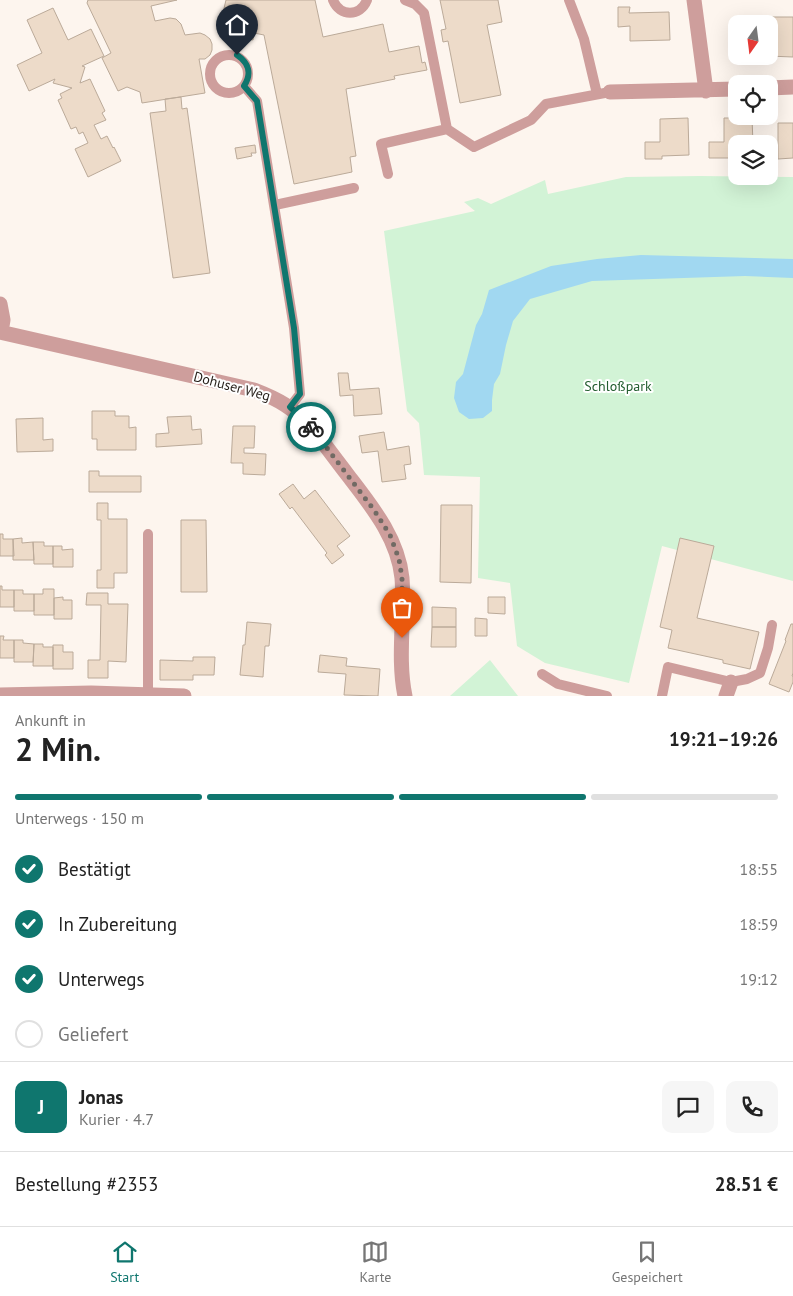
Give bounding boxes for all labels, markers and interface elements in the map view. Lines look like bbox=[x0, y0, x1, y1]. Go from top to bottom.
pin bbox=[216, 4, 258, 55]
icon: home bbox=[223, 11, 251, 39]
north arrow bbox=[728, 15, 778, 65]
map controls bbox=[728, 15, 778, 185]
button: locate bbox=[728, 75, 778, 125]
button: layers bbox=[728, 135, 778, 185]
street label: Dohuser Weg bbox=[192, 367, 272, 405]
park label: Schloßpark bbox=[584, 377, 652, 395]
courier bbox=[286, 402, 336, 452]
icon: bike bbox=[297, 413, 325, 441]
pin bbox=[381, 587, 423, 638]
icon: bag bbox=[388, 594, 416, 622]
text: Ankunft in bbox=[15, 710, 86, 730]
text: 19:21–19:26 bbox=[669, 727, 778, 751]
text: 2 Min. bbox=[15, 728, 101, 770]
text: Unterwegs · 150 m bbox=[15, 808, 144, 828]
icon: check bbox=[15, 855, 43, 883]
text: Bestätigt bbox=[58, 857, 131, 881]
text: 18:55 bbox=[740, 859, 778, 879]
icon: check bbox=[15, 910, 43, 938]
text: In Zubereitung bbox=[58, 912, 177, 936]
text: 18:59 bbox=[740, 914, 778, 934]
icon: check bbox=[15, 965, 43, 993]
text: Unterwegs bbox=[58, 967, 145, 991]
text: 19:12 bbox=[740, 969, 778, 989]
text: Geliefert bbox=[58, 1022, 129, 1046]
button: chat bbox=[662, 1081, 714, 1133]
button: phone bbox=[726, 1081, 778, 1133]
text: Jonas bbox=[79, 1085, 123, 1109]
text: J bbox=[38, 1095, 44, 1119]
text: Kurier · 4.7 bbox=[79, 1109, 154, 1129]
text: Bestellung #2353 bbox=[15, 1172, 158, 1196]
text: 28.51 € bbox=[715, 1172, 778, 1196]
tab: Start bbox=[110, 1238, 139, 1286]
tab: Karte bbox=[360, 1238, 391, 1286]
tab: Gespeichert bbox=[612, 1238, 683, 1286]

